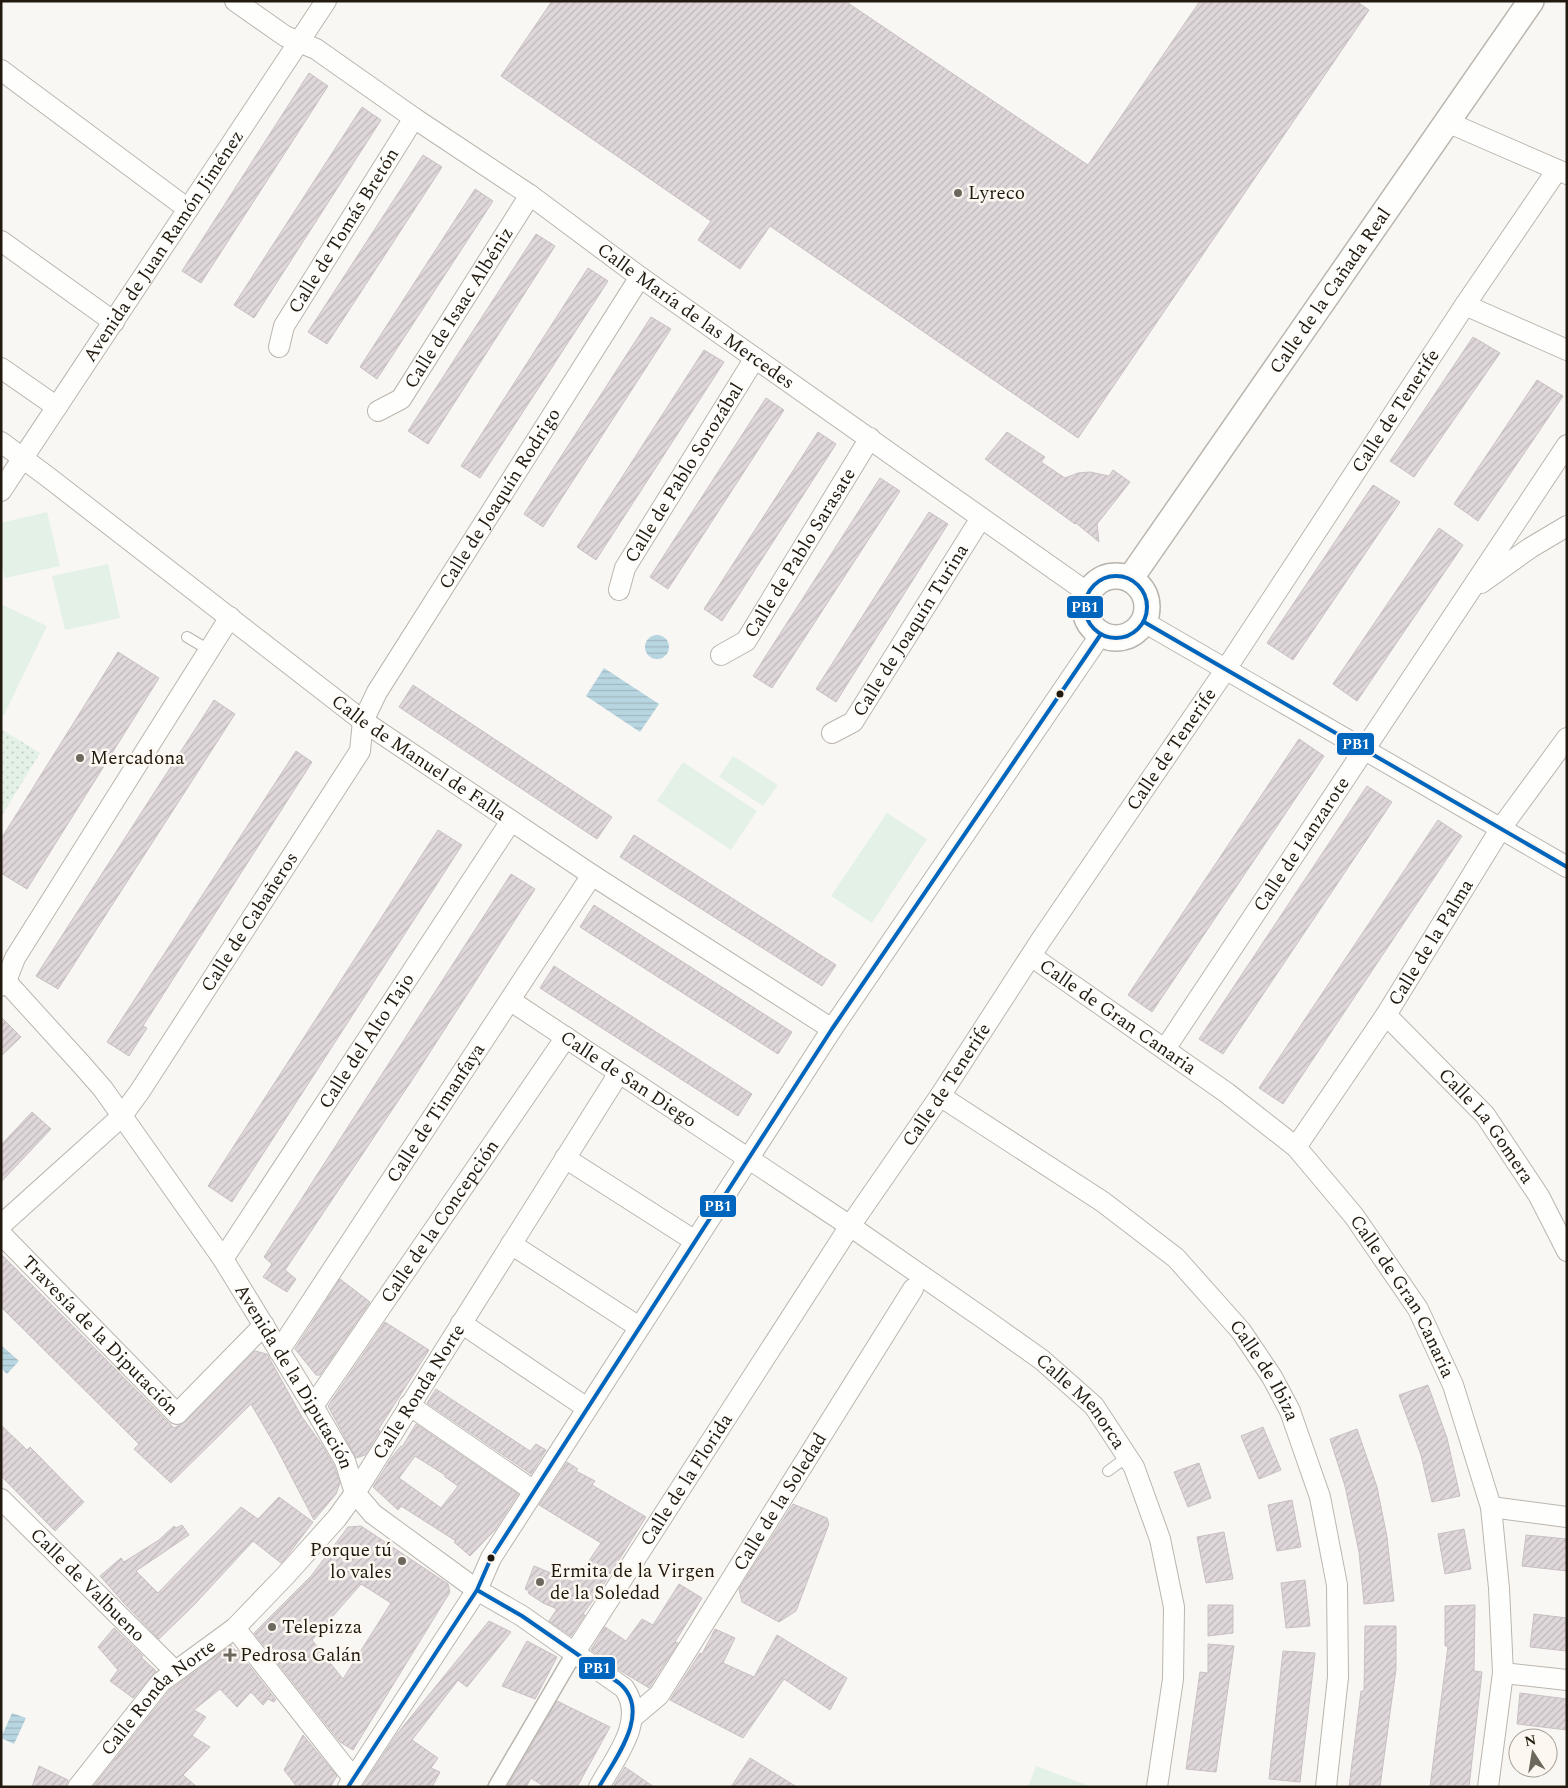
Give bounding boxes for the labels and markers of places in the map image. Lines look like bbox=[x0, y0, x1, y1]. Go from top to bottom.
place label: Lyreco bbox=[968, 179, 1025, 208]
marker: Lyreco bbox=[952, 187, 964, 199]
unlabelled marker bbox=[1055, 689, 1065, 699]
place label: Mercadona bbox=[90, 744, 185, 773]
marker: Mercadona bbox=[74, 752, 86, 764]
place label: Porque tú lo vales bbox=[310, 1536, 392, 1587]
unlabelled marker bbox=[486, 1553, 496, 1563]
marker: Porque tú lo vales bbox=[396, 1555, 408, 1567]
place label: Ermita de la Virgen de la Soledad bbox=[550, 1557, 715, 1608]
marker: Ermita de la Virgen de la Soledad bbox=[534, 1576, 546, 1588]
place label: Telepizza bbox=[282, 1613, 363, 1642]
marker: Telepizza bbox=[266, 1621, 278, 1633]
place label: Pedrosa Galán bbox=[240, 1641, 361, 1670]
marker: Pedrosa Galán bbox=[224, 1649, 236, 1661]

